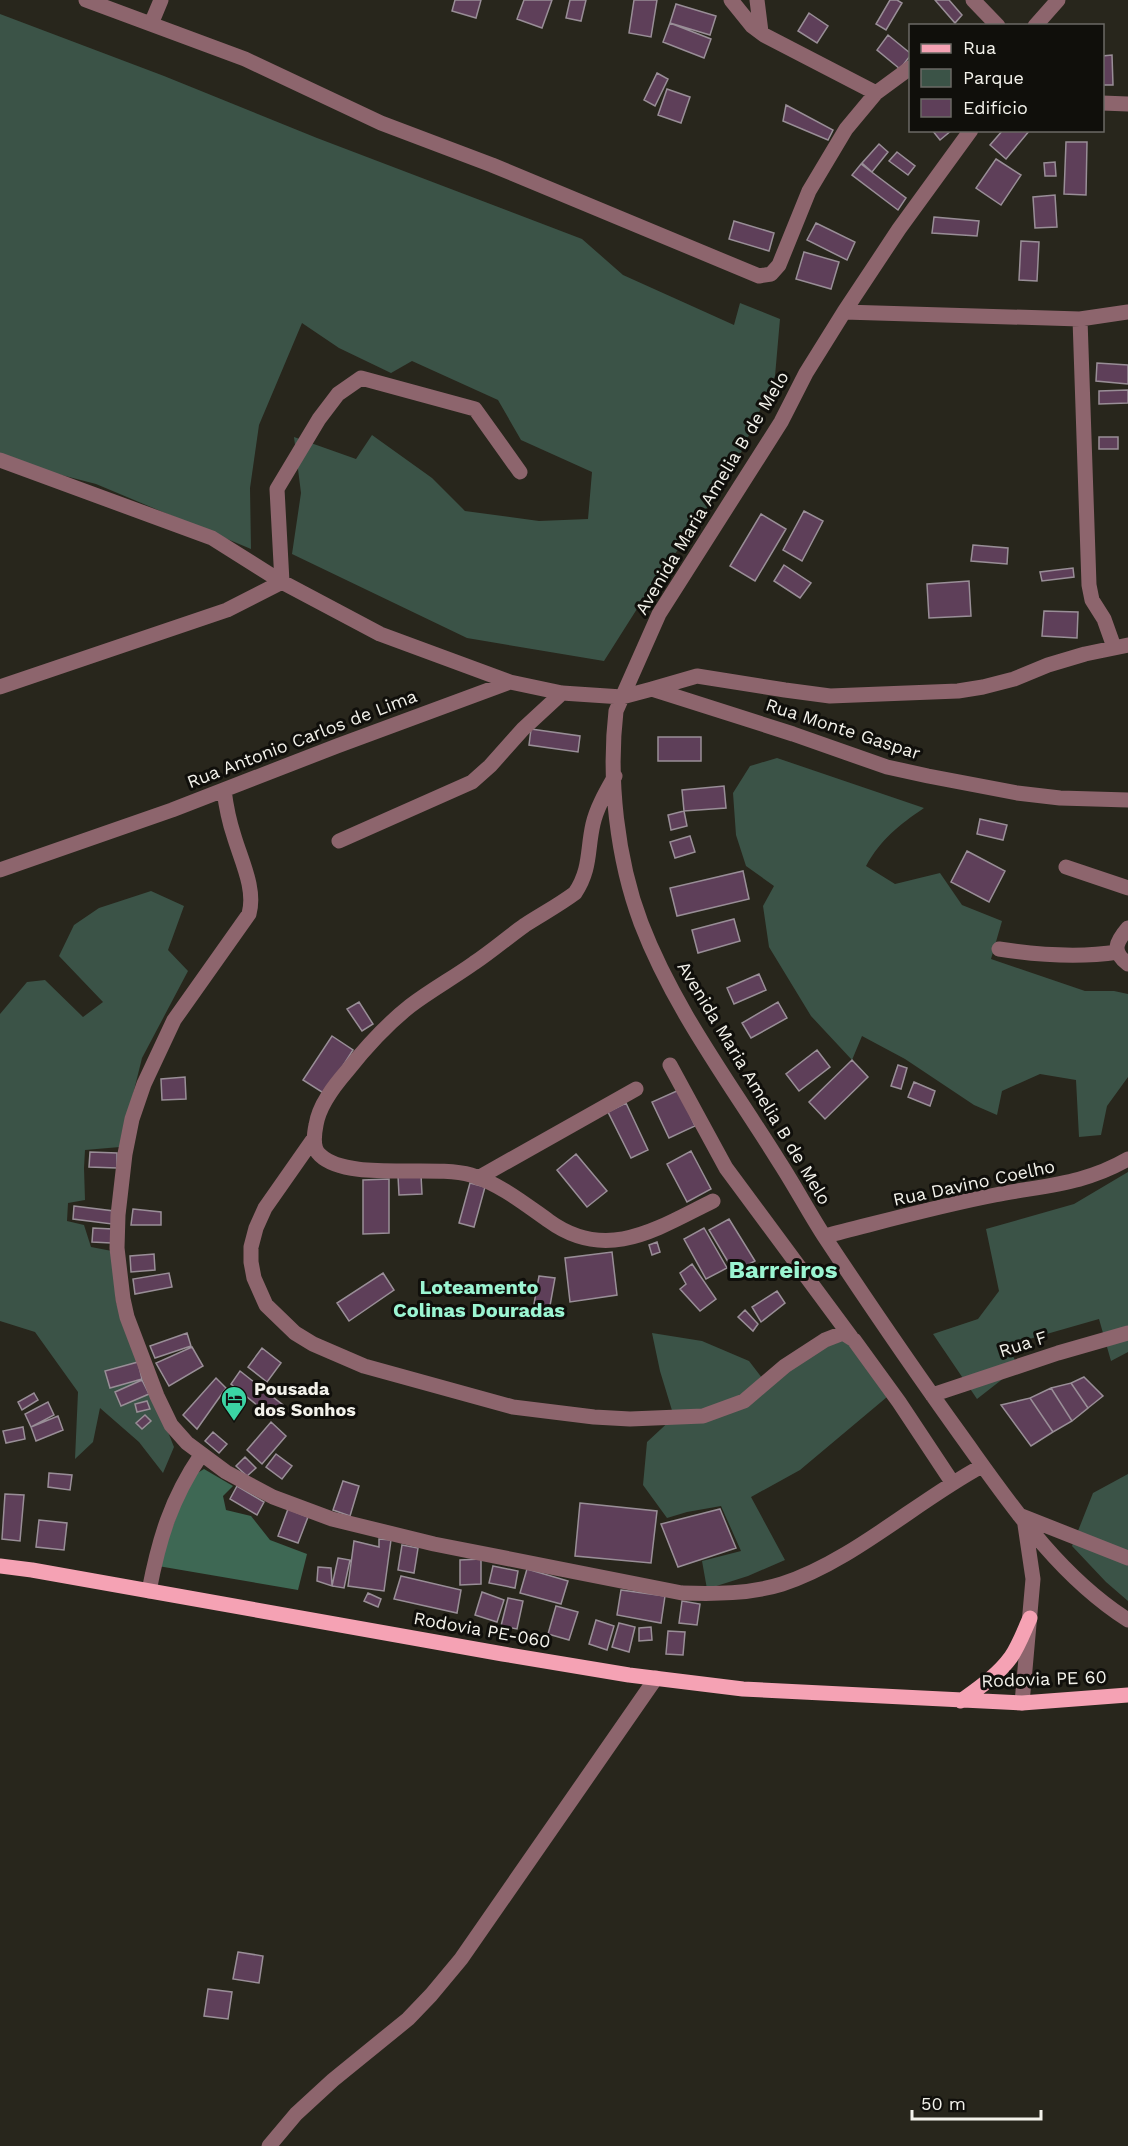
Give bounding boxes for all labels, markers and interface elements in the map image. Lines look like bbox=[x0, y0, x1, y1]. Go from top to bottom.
legend bbox=[909, 24, 1104, 132]
text: Rua bbox=[963, 37, 996, 58]
text: Parque bbox=[963, 67, 1024, 88]
text: Edifício bbox=[963, 97, 1028, 118]
street label: Avenida Maria Amelia B de Melo bbox=[630, 367, 793, 618]
street label: Rua Antonio Carlos de Lima bbox=[184, 685, 420, 792]
street label: Rua Monte Gaspar bbox=[763, 694, 923, 763]
street label: Avenida Maria Amelia B de Melo bbox=[673, 957, 836, 1208]
street label: Rua Davino Coelho bbox=[891, 1155, 1057, 1210]
district label: Barreiros bbox=[728, 1256, 838, 1284]
district label: Loteamento Colinas Douradas bbox=[393, 1275, 565, 1322]
street label: Rua F bbox=[996, 1326, 1050, 1361]
place label: Pousada dos Sonhos bbox=[254, 1378, 356, 1420]
hotel icon: Pousada dos Sonhos bbox=[219, 1384, 249, 1422]
street label: Rodovia PE-060 bbox=[412, 1607, 552, 1652]
street label: Rodovia PE 60 bbox=[981, 1666, 1107, 1691]
scale bar bbox=[912, 2083, 1041, 2121]
text: 50 m bbox=[921, 2093, 966, 2114]

